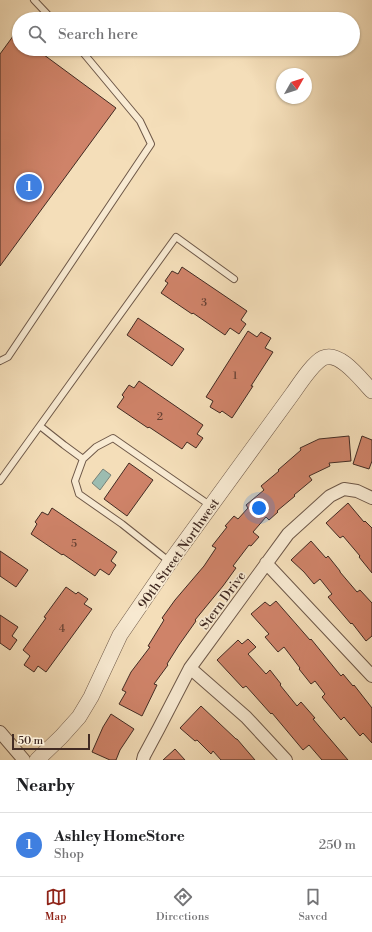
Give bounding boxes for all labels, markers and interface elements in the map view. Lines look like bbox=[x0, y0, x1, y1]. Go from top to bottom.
search box bbox=[12, 12, 360, 56]
icon: search bbox=[26, 23, 48, 45]
text: Search here bbox=[58, 25, 138, 44]
north arrow bbox=[276, 68, 312, 104]
pin: 1 bbox=[16, 172, 42, 202]
house number: 3 bbox=[201, 296, 207, 310]
house number: 1 bbox=[233, 369, 238, 383]
house number: 2 bbox=[157, 410, 163, 424]
street label: 90th Street Northwest bbox=[135, 495, 223, 612]
your location bbox=[249, 498, 269, 518]
house number: 5 bbox=[71, 537, 77, 551]
street label: Stern Drive bbox=[196, 568, 249, 633]
house number: 4 bbox=[59, 622, 66, 636]
scale bar bbox=[12, 732, 90, 751]
text: 50 m bbox=[18, 734, 43, 748]
text: Nearby bbox=[16, 775, 75, 797]
text: Ashley HomeStore bbox=[54, 827, 185, 846]
text: 1 bbox=[26, 837, 32, 853]
text: 250 m bbox=[319, 837, 356, 853]
text: Shop bbox=[54, 846, 84, 862]
tab: Map bbox=[45, 886, 67, 924]
tab: Directions bbox=[156, 886, 209, 924]
tab: Saved bbox=[298, 886, 327, 924]

